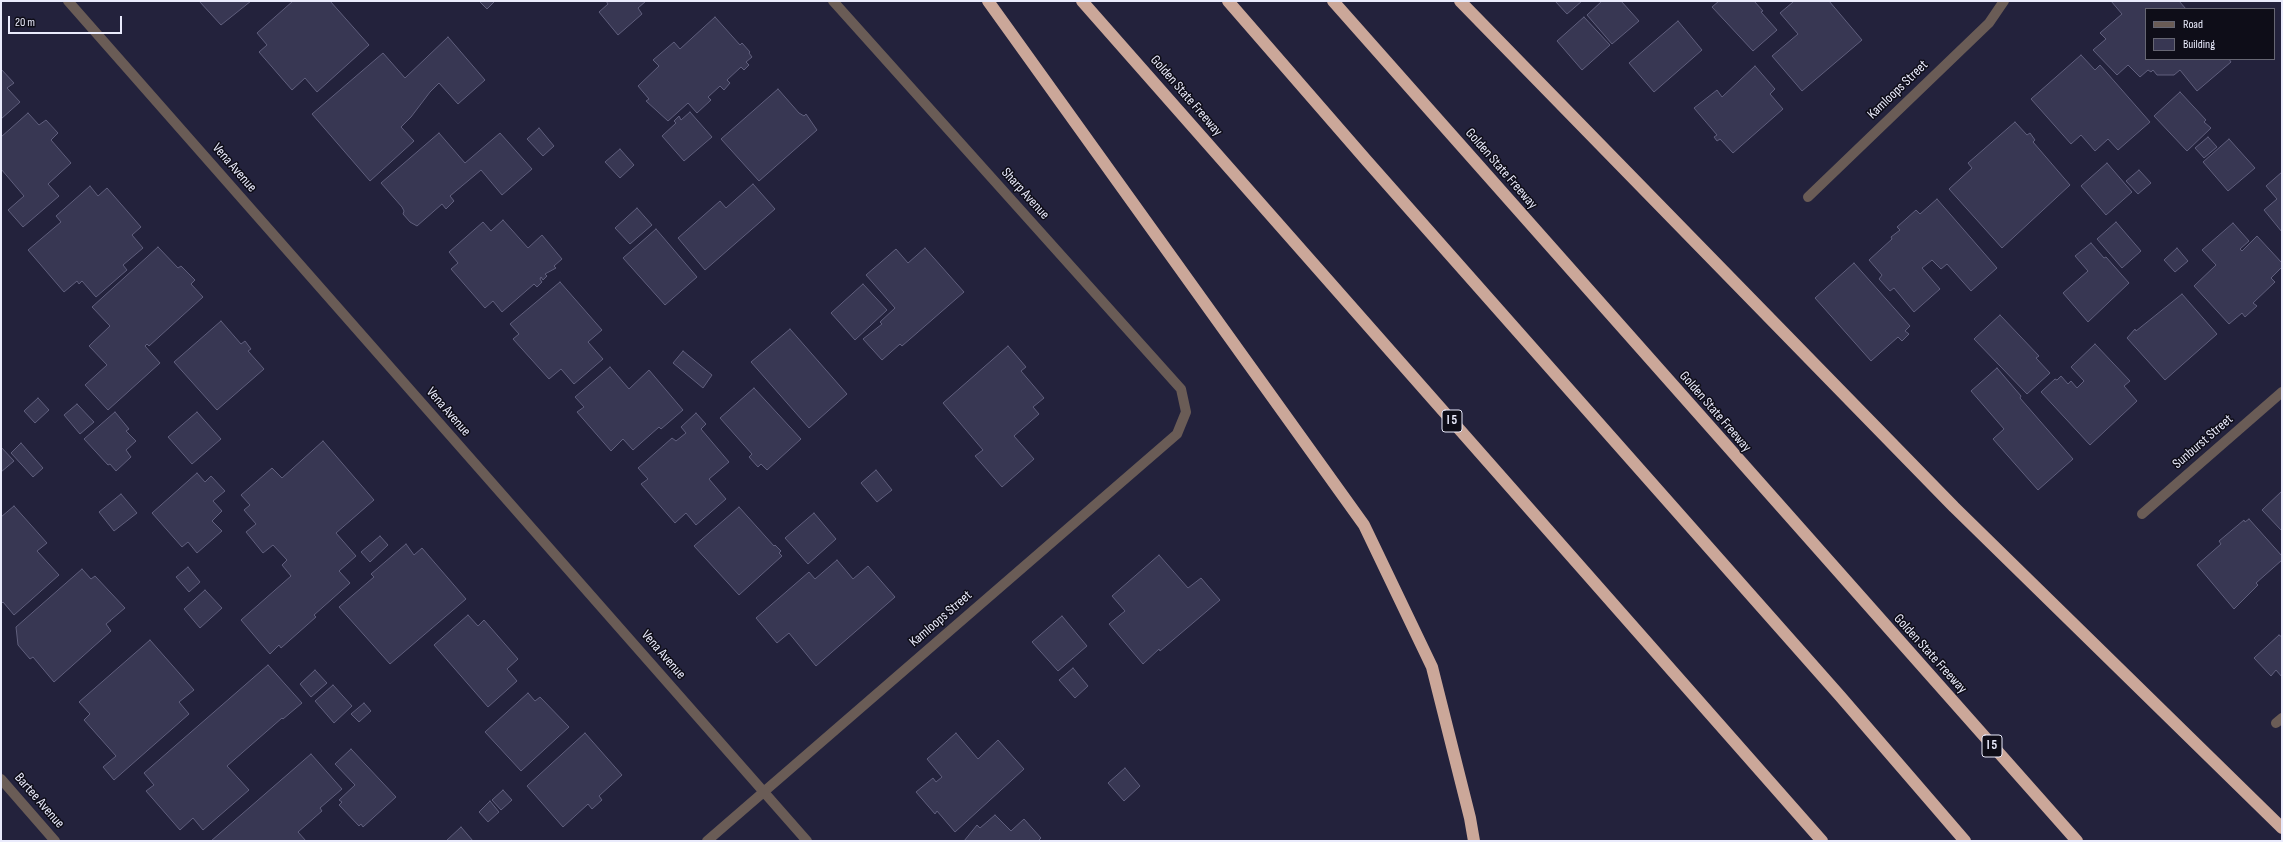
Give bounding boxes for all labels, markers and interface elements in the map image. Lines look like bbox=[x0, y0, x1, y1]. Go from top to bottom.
scale bar bbox=[10, 8, 124, 34]
legend bbox=[2145, 8, 2275, 60]
text: 20 m bbox=[15, 15, 35, 30]
text: Road bbox=[2183, 17, 2203, 32]
text: Building bbox=[2183, 37, 2215, 52]
street label: Golden State Freeway bbox=[1146, 52, 1226, 140]
street label: Kamloops Street bbox=[1864, 57, 1932, 123]
street label: Golden State Freeway bbox=[1461, 125, 1541, 213]
street label: Vena Avenue bbox=[208, 140, 260, 196]
street label: Sharp Avenue bbox=[997, 165, 1053, 223]
street label: Golden State Freeway bbox=[1675, 368, 1755, 456]
street label: Vena Avenue bbox=[422, 384, 474, 440]
road number: I 5 bbox=[1442, 410, 1462, 432]
street label: Sunburst Street bbox=[2169, 411, 2237, 473]
street label: Kamloops Street bbox=[906, 587, 976, 651]
street label: Golden State Freeway bbox=[1890, 611, 1970, 697]
street label: Vena Avenue bbox=[637, 627, 689, 683]
road number: I 5 bbox=[1982, 735, 2002, 757]
street label: Bartee Avenue bbox=[10, 770, 68, 832]

